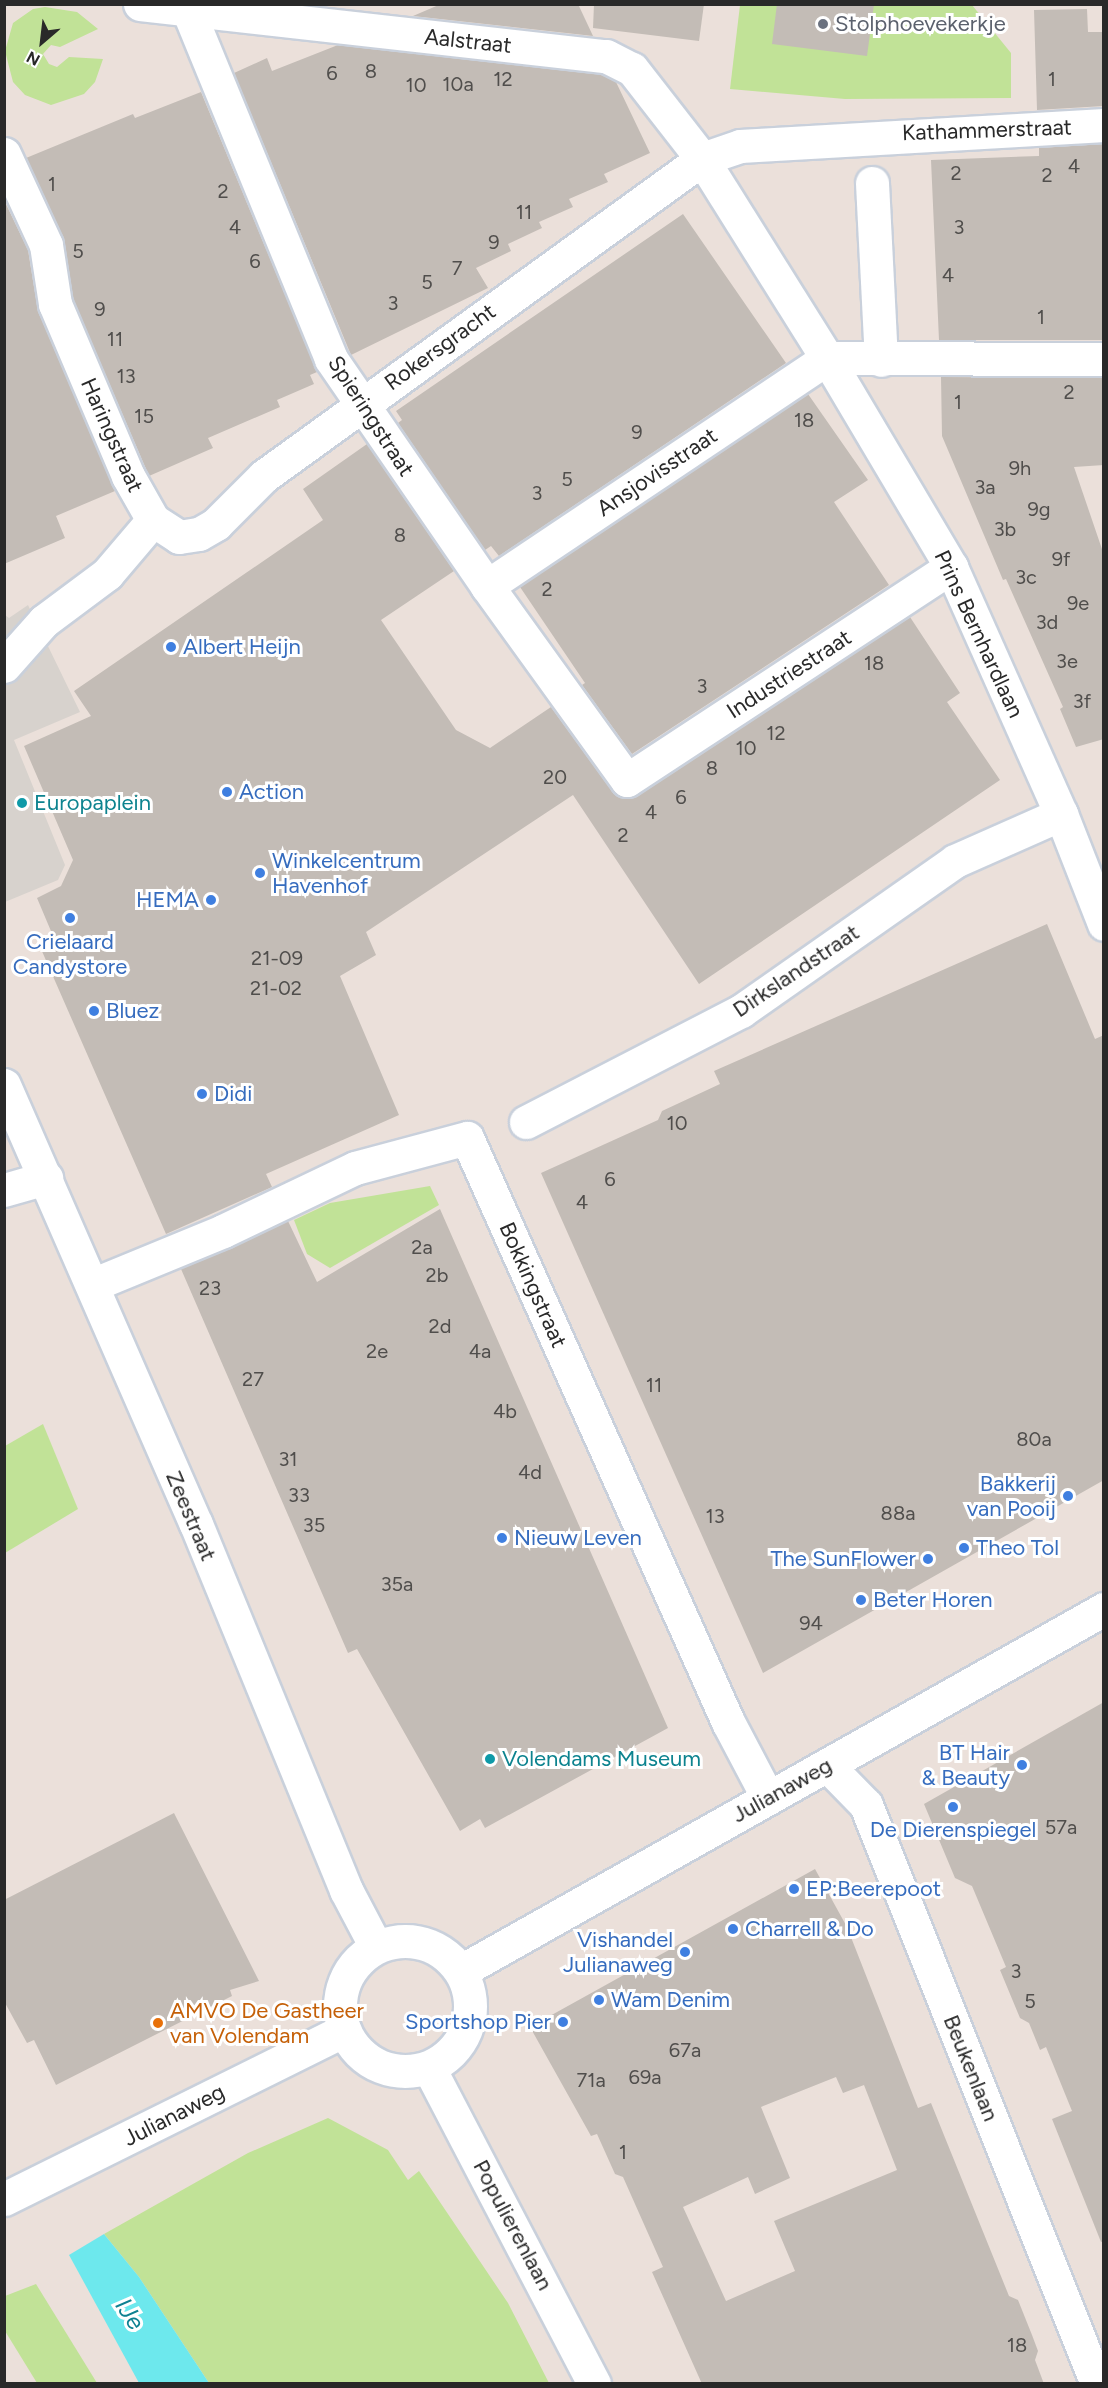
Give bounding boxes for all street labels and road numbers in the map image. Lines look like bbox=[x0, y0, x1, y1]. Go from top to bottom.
street label: Aalstraat bbox=[423, 23, 513, 59]
street label: Kathammerstraat bbox=[902, 114, 1072, 146]
street label: Rokersgracht bbox=[379, 298, 501, 396]
street label: Spieringstraat bbox=[322, 351, 420, 481]
street label: Haringstraat bbox=[75, 374, 149, 496]
street label: Ansjovisstraat bbox=[592, 422, 722, 522]
street label: Prins Bernhardlaan bbox=[929, 546, 1029, 722]
street label: Industriestraat bbox=[722, 624, 856, 724]
street label: Dirkslandstraat bbox=[728, 919, 864, 1023]
street label: Bokkingstraat bbox=[494, 1218, 572, 1352]
street label: Zeestraat bbox=[160, 1467, 222, 1565]
street label: Julianaweg bbox=[727, 1752, 837, 1828]
street label: Beukenlaan bbox=[938, 2011, 1004, 2125]
street label: Julianaweg bbox=[119, 2078, 229, 2152]
street label: Populierenlaan bbox=[468, 2155, 558, 2295]

